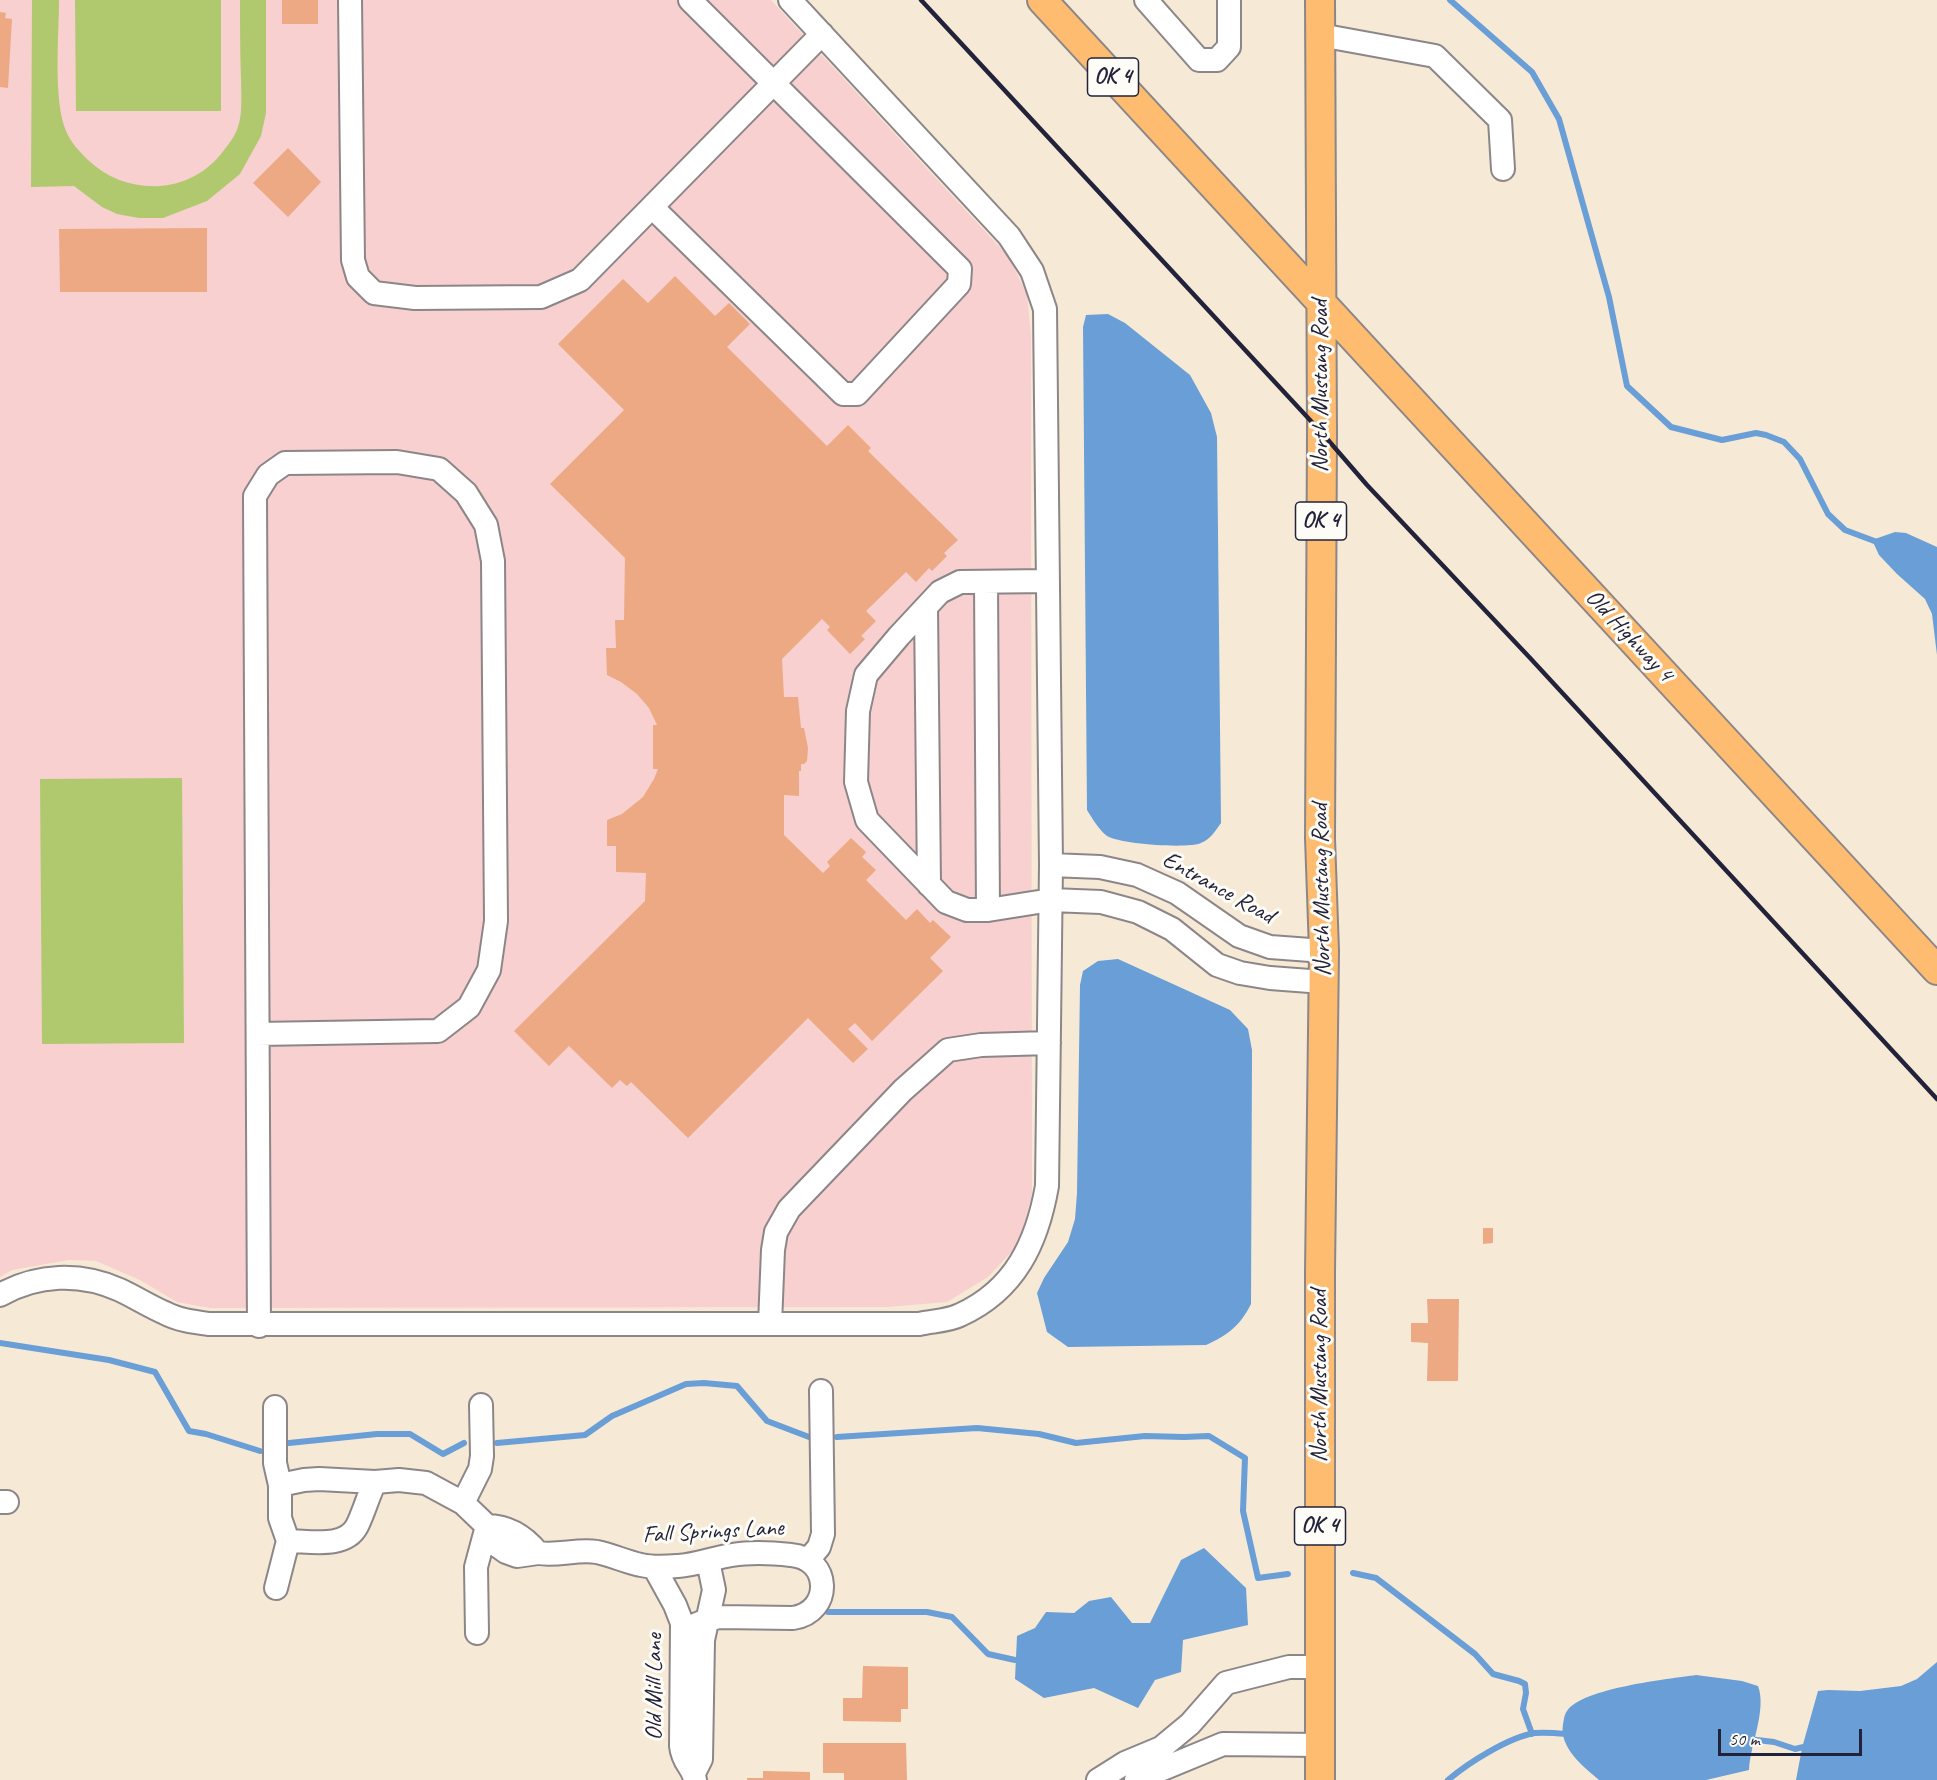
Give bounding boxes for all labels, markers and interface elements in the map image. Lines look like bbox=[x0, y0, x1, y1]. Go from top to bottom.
road number: OK 4 bbox=[1088, 58, 1138, 96]
street label: North Mustang Road bbox=[1307, 299, 1335, 473]
road number: OK 4 bbox=[1296, 502, 1346, 540]
street label: Old Highway 4 bbox=[1579, 584, 1679, 688]
street label: North Mustang Road bbox=[1306, 803, 1338, 977]
street label: Entrance Road bbox=[1157, 845, 1279, 931]
street label: North Mustang Road bbox=[1306, 1289, 1334, 1463]
road number: OK 4 bbox=[1294, 1507, 1346, 1545]
street label: Fall Springs Lane bbox=[642, 1514, 784, 1550]
street label: Old Mill Lane bbox=[641, 1634, 669, 1740]
scale bar bbox=[1721, 1717, 1865, 1755]
text: 50 m bbox=[1729, 1728, 1760, 1750]

